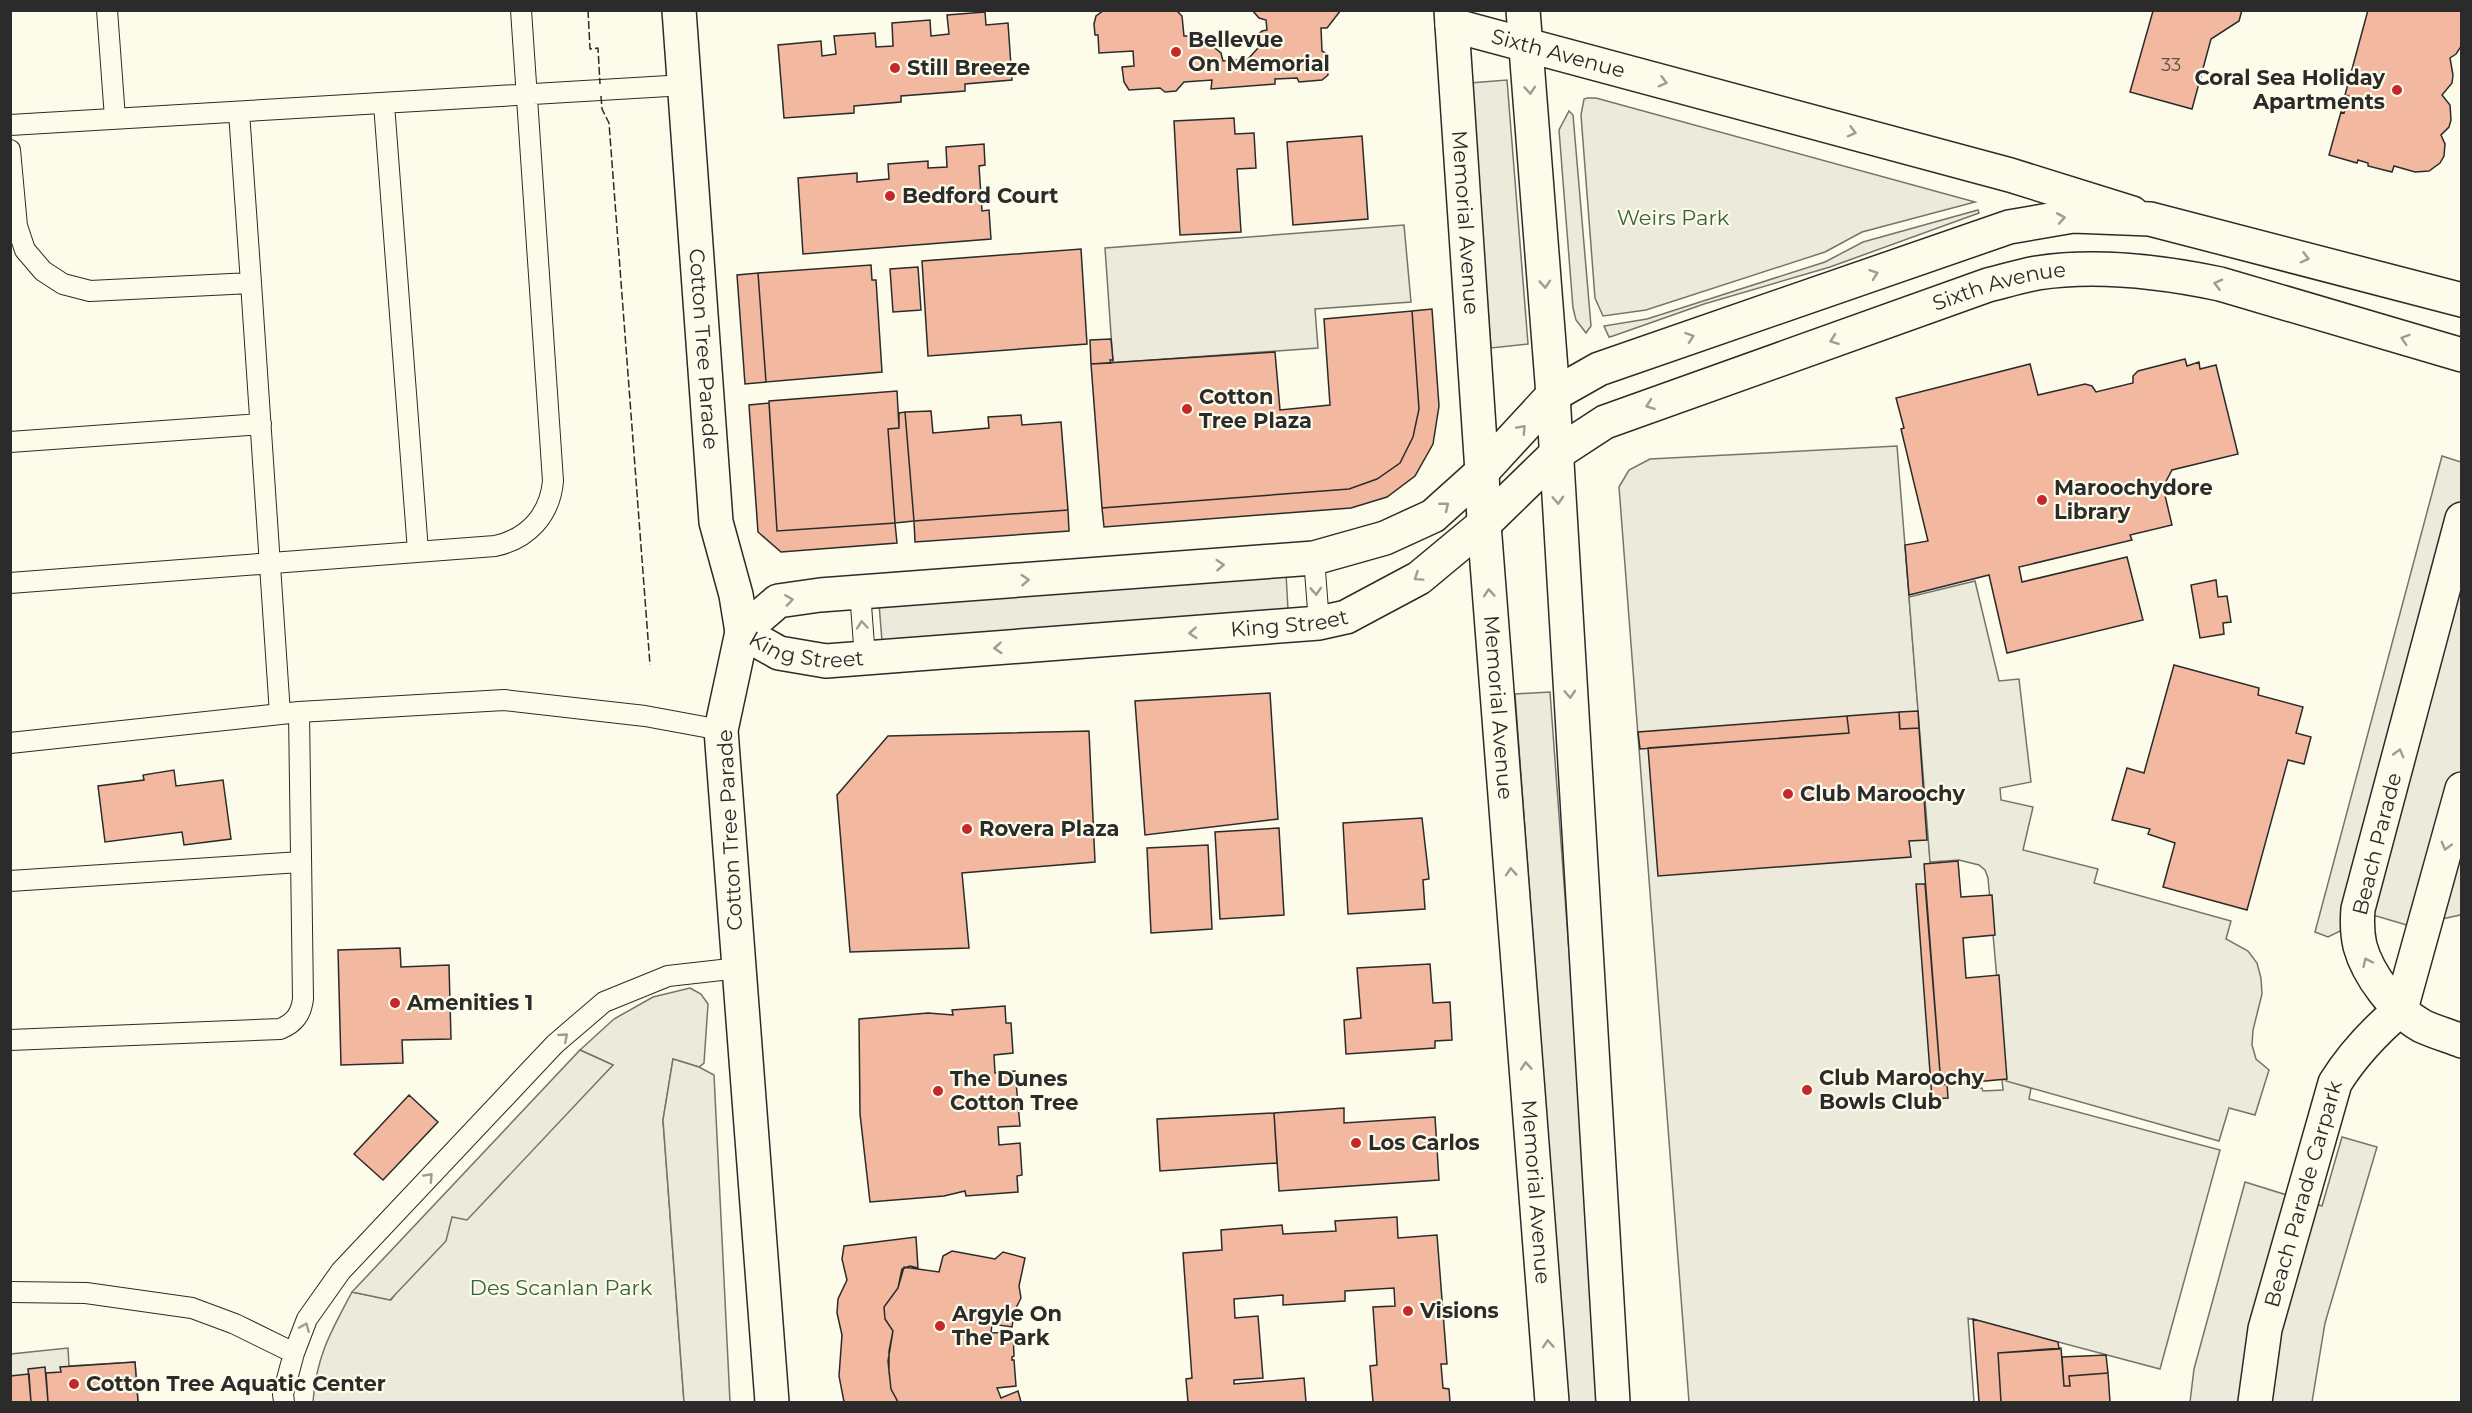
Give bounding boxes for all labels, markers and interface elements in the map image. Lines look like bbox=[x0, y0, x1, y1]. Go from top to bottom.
street label: Sixth Avenue bbox=[1489, 23, 1628, 83]
place label: Bellevue On Memorial bbox=[1188, 27, 1330, 76]
marker: Bellevue On Memorial bbox=[1169, 45, 1183, 59]
house number: 33 bbox=[2161, 54, 2181, 76]
place label: Still Breeze bbox=[907, 55, 1030, 80]
marker: Still Breeze bbox=[888, 61, 902, 75]
place label: Coral Sea Holiday Apartments bbox=[2195, 65, 2385, 114]
one-way arrow bbox=[1658, 74, 1668, 87]
marker: Coral Sea Holiday Apartments bbox=[2390, 83, 2404, 97]
one-way arrow bbox=[1523, 85, 1536, 94]
one-way arrow bbox=[1847, 125, 1857, 138]
street label: Memorial Avenue bbox=[1447, 129, 1484, 316]
place label: Bedford Court bbox=[902, 183, 1058, 208]
marker: Bedford Court bbox=[883, 189, 897, 203]
park label: Weirs Park bbox=[1617, 205, 1730, 230]
one-way arrow bbox=[2055, 212, 2065, 225]
street label: Cotton Tree Parade bbox=[684, 248, 724, 451]
one-way arrow bbox=[2299, 251, 2310, 263]
street label: Sixth Avenue bbox=[1929, 257, 2067, 316]
one-way arrow bbox=[1868, 268, 1879, 281]
one-way arrow bbox=[2214, 278, 2224, 291]
one-way arrow bbox=[1538, 280, 1551, 289]
one-way arrow bbox=[1684, 332, 1695, 345]
one-way arrow bbox=[1829, 332, 1840, 345]
one-way arrow bbox=[2400, 334, 2411, 346]
place label: Cotton Tree Plaza bbox=[1199, 384, 1312, 433]
one-way arrow bbox=[1645, 398, 1656, 410]
marker: Cotton Tree Plaza bbox=[1180, 402, 1194, 416]
one-way arrow bbox=[1515, 425, 1526, 436]
place label: Maroochydore Library bbox=[2054, 475, 2213, 524]
marker: Maroochydore Library bbox=[2035, 493, 2049, 507]
one-way arrow bbox=[1552, 495, 1565, 504]
one-way arrow bbox=[1438, 502, 1449, 513]
one-way arrow bbox=[1215, 559, 1224, 572]
one-way arrow bbox=[1414, 570, 1425, 581]
one-way arrow bbox=[1021, 574, 1030, 587]
one-way arrow bbox=[1309, 586, 1322, 595]
one-way arrow bbox=[1483, 589, 1496, 598]
one-way arrow bbox=[784, 594, 794, 606]
street label: King Street bbox=[1229, 604, 1350, 642]
street label: Memorial Avenue bbox=[1479, 614, 1518, 801]
one-way arrow bbox=[856, 620, 869, 630]
street label: King Street bbox=[745, 626, 865, 673]
one-way arrow bbox=[1188, 626, 1197, 639]
one-way arrow bbox=[994, 641, 1003, 654]
one-way arrow bbox=[1563, 690, 1576, 699]
street label: Cotton Tree Parade bbox=[712, 729, 747, 931]
one-way arrow bbox=[2392, 748, 2405, 758]
street label: Beach Parade bbox=[2347, 770, 2406, 918]
place label: Club Maroochy bbox=[1800, 781, 1965, 806]
marker: Club Maroochy bbox=[1781, 787, 1795, 801]
place label: Rovera Plaza bbox=[979, 816, 1120, 841]
marker: Rovera Plaza bbox=[960, 822, 974, 836]
one-way arrow bbox=[2441, 840, 2453, 851]
one-way arrow bbox=[1505, 867, 1518, 876]
one-way arrow bbox=[2362, 957, 2374, 968]
place label: Amenities 1 bbox=[406, 990, 533, 1015]
marker: Amenities 1 bbox=[388, 996, 402, 1010]
one-way arrow bbox=[557, 1033, 568, 1044]
one-way arrow bbox=[1520, 1061, 1533, 1071]
place label: Club Maroochy Bowls Club bbox=[1819, 1065, 1984, 1114]
place label: The Dunes Cotton Tree bbox=[950, 1066, 1079, 1115]
street label: Beach Parade Carpark bbox=[2259, 1077, 2347, 1310]
marker: Club Maroochy Bowls Club bbox=[1800, 1083, 1814, 1097]
marker: The Dunes Cotton Tree bbox=[931, 1084, 945, 1098]
street label: Memorial Avenue bbox=[1517, 1099, 1556, 1285]
place label: Los Carlos bbox=[1368, 1130, 1480, 1155]
marker: Los Carlos bbox=[1349, 1136, 1363, 1150]
one-way arrow bbox=[422, 1174, 433, 1184]
park label: Des Scanlan Park bbox=[470, 1275, 653, 1300]
place label: Visions bbox=[1419, 1298, 1499, 1323]
place label: Argyle On The Park bbox=[951, 1301, 1062, 1350]
marker: Visions bbox=[1401, 1304, 1415, 1318]
marker: Argyle On The Park bbox=[933, 1319, 947, 1333]
one-way arrow bbox=[298, 1322, 310, 1333]
one-way arrow bbox=[1541, 1340, 1554, 1349]
place label: Cotton Tree Aquatic Center bbox=[86, 1371, 386, 1396]
marker: Cotton Tree Aquatic Center bbox=[67, 1377, 81, 1391]

